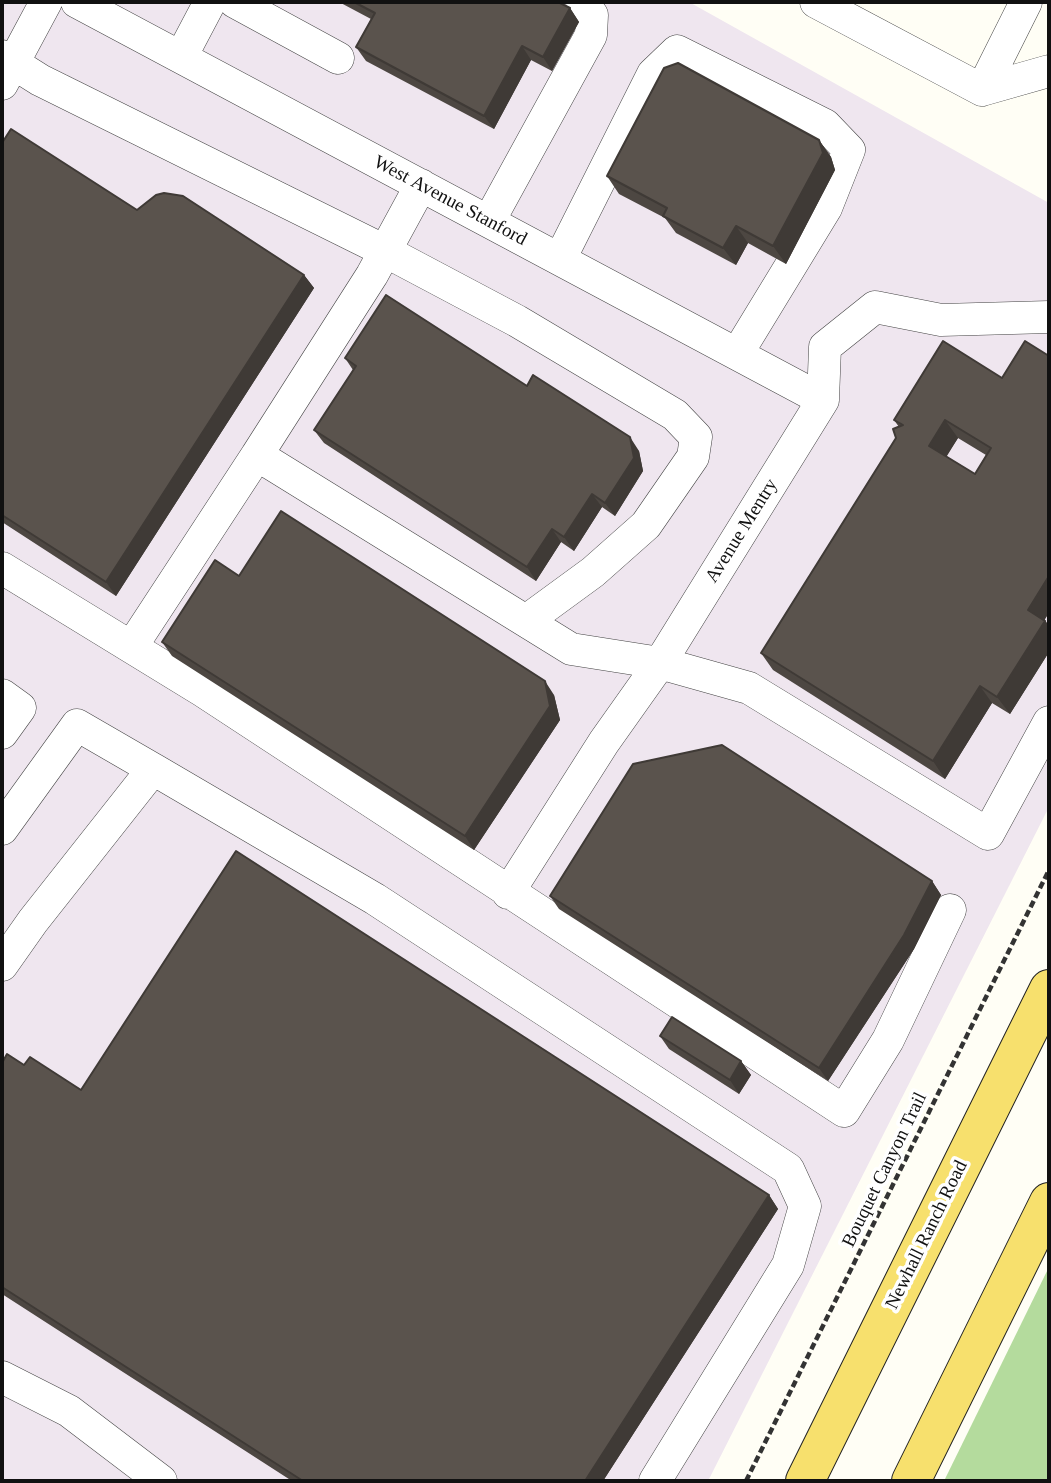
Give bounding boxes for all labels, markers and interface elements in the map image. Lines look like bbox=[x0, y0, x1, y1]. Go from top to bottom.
street label: West Avenue Stanford bbox=[370, 151, 530, 251]
street label: Avenue Mentry bbox=[701, 475, 783, 587]
street label: Bouquet Canyon Trail bbox=[838, 1089, 932, 1251]
street label: Newhall Ranch Road bbox=[881, 1157, 973, 1313]

